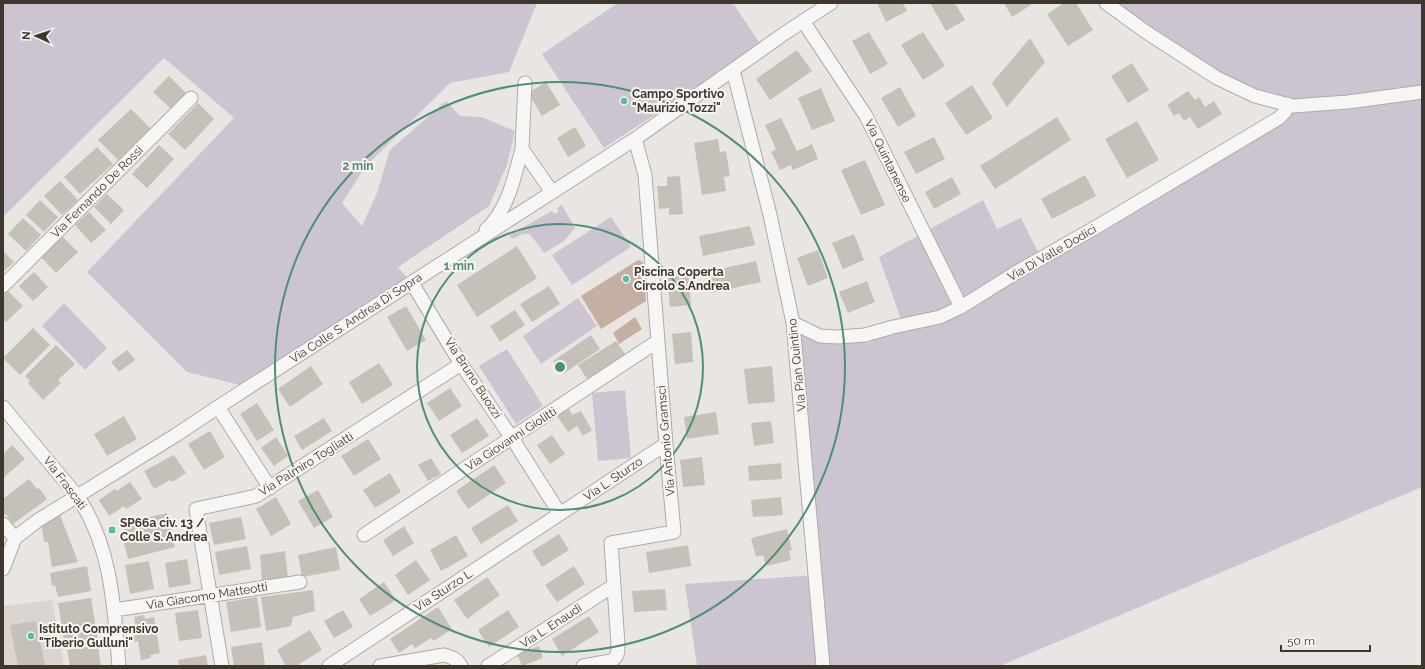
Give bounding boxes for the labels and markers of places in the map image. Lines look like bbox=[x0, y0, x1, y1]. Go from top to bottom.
place label: Campo Sportivo "Maurizio Tozzi" bbox=[632, 87, 724, 115]
marker: Campo Sportivo "Maurizio Tozzi" bbox=[619, 96, 629, 106]
place label: Piscina Coperta Circolo S.Andrea bbox=[634, 265, 730, 293]
marker: Piscina Coperta Circolo S.Andrea bbox=[621, 274, 631, 284]
centre of rings bbox=[553, 360, 567, 374]
place label: SP66a civ. 13 / Colle S. Andrea bbox=[120, 516, 208, 544]
marker: SP66a civ. 13 / Colle S. Andrea bbox=[107, 525, 117, 535]
place label: Istituto Comprensivo "Tiberio Gulluni" bbox=[39, 622, 159, 650]
marker: Istituto Comprensivo "Tiberio Gulluni" bbox=[26, 631, 36, 641]

